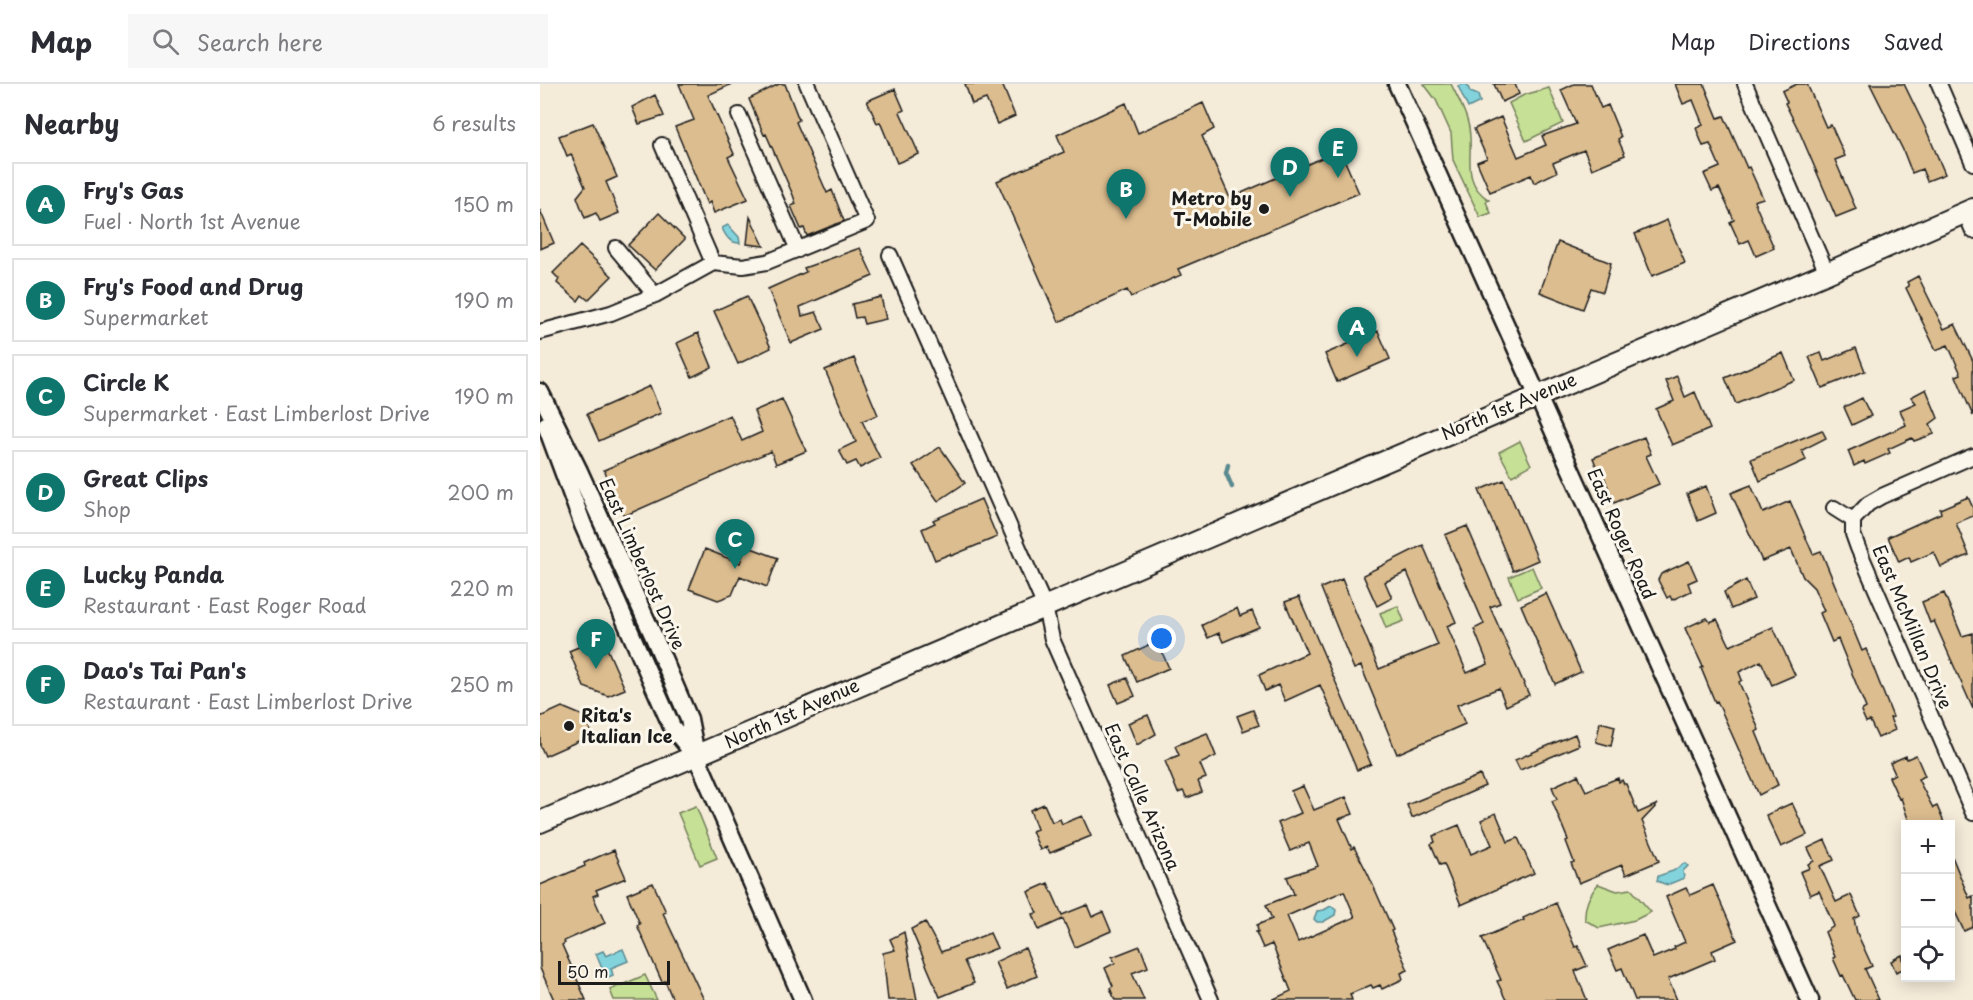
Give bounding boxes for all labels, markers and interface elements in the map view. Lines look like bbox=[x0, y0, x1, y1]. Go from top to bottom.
search box bbox=[128, 14, 548, 68]
text: Map bbox=[30, 20, 92, 63]
icon: search bbox=[149, 25, 182, 58]
text: Search here bbox=[197, 25, 323, 58]
text: Map bbox=[1670, 25, 1715, 57]
text: Directions bbox=[1748, 25, 1850, 57]
text: Saved bbox=[1883, 25, 1943, 57]
text: Nearby bbox=[24, 104, 119, 143]
text: 6 results bbox=[432, 108, 516, 138]
pin: E bbox=[1318, 128, 1358, 178]
pin: D bbox=[1270, 147, 1310, 197]
pin: B bbox=[1106, 170, 1146, 219]
text: Fry's Gas bbox=[83, 173, 184, 206]
place label: Metro by T-Mobile bbox=[1171, 184, 1252, 232]
text: A bbox=[38, 189, 53, 219]
text: 150 m bbox=[454, 189, 514, 219]
marker: Metro by T-Mobile bbox=[1257, 202, 1271, 216]
text: Fuel · North 1st Avenue bbox=[83, 206, 301, 236]
text: Fry's Food and Drug bbox=[83, 269, 303, 302]
text: B bbox=[39, 285, 52, 315]
text: 190 m bbox=[455, 285, 514, 315]
text: Supermarket bbox=[83, 302, 209, 332]
pin: A bbox=[1338, 308, 1376, 357]
text: Circle K bbox=[83, 365, 169, 398]
street label: North 1st Avenue bbox=[1436, 365, 1581, 446]
text: C bbox=[38, 381, 53, 411]
text: 190 m bbox=[455, 381, 514, 411]
text: Supermarket · East Limberlost Drive bbox=[83, 398, 430, 428]
text: Great Clips bbox=[83, 461, 208, 494]
street label: East Roger Road bbox=[1581, 463, 1663, 603]
street label: East Limberlost Drive bbox=[593, 473, 694, 654]
text: D bbox=[38, 477, 53, 507]
text: 200 m bbox=[447, 477, 514, 507]
text: Shop bbox=[83, 494, 131, 524]
pin: C bbox=[716, 520, 754, 569]
street label: East McMillan Drive bbox=[1867, 540, 1960, 713]
text: Lucky Panda bbox=[83, 557, 224, 590]
text: E bbox=[39, 573, 52, 603]
text: 220 m bbox=[450, 573, 514, 603]
text: Restaurant · East Roger Road bbox=[83, 590, 367, 620]
pin: F bbox=[576, 620, 616, 669]
your location bbox=[1147, 624, 1176, 653]
text: Dao's Tai Pan's bbox=[83, 653, 246, 686]
text: F bbox=[40, 669, 51, 699]
text: 250 m bbox=[450, 669, 514, 699]
street label: North 1st Avenue bbox=[720, 671, 863, 754]
text: Restaurant · East Limberlost Drive bbox=[83, 686, 413, 716]
place label: Rita's Italian Ice bbox=[581, 701, 673, 749]
street label: East Calle Arizona bbox=[1099, 718, 1188, 875]
marker: Rita's Italian Ice bbox=[562, 719, 576, 733]
map controls bbox=[1901, 820, 1955, 982]
button: + bbox=[1901, 820, 1955, 874]
button: − bbox=[1901, 874, 1955, 928]
button: locate bbox=[1901, 928, 1955, 982]
scale bar bbox=[558, 958, 670, 986]
text: 50 m bbox=[567, 959, 608, 983]

